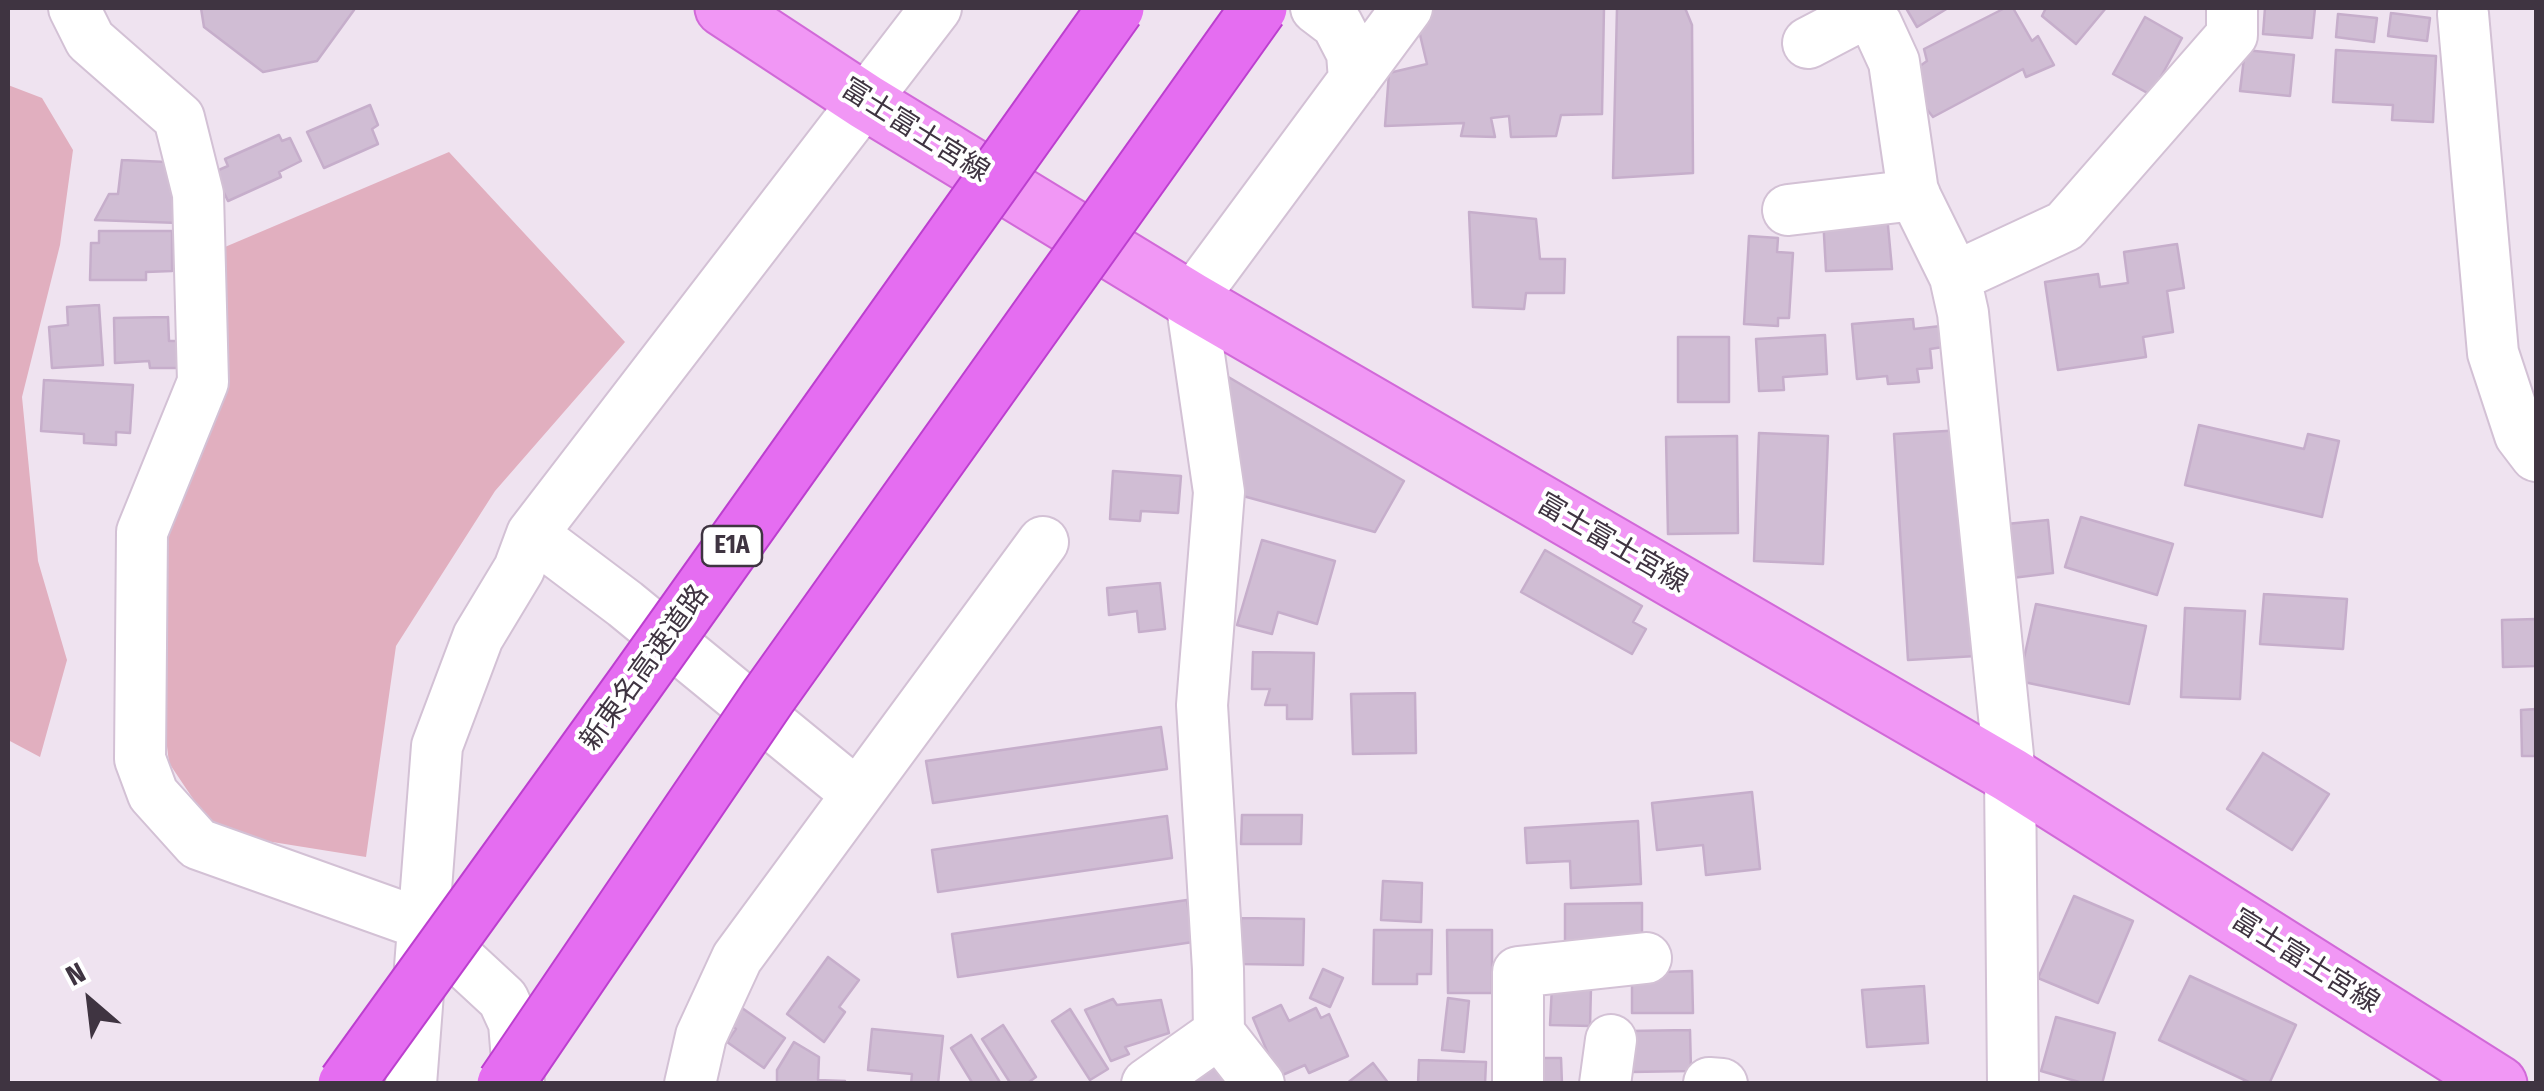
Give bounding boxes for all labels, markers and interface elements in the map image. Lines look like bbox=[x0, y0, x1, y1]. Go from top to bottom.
street label: 富士富士宮線 bbox=[835, 72, 995, 190]
street label: 富士富士宮線 bbox=[1531, 487, 1693, 601]
road number: E1A bbox=[702, 526, 762, 566]
street label: 新東名高速道路 bbox=[574, 579, 716, 757]
street label: 富士富士宮線 bbox=[2225, 903, 2385, 1021]
north arrow bbox=[40, 951, 140, 1051]
text: N bbox=[61, 956, 91, 993]

